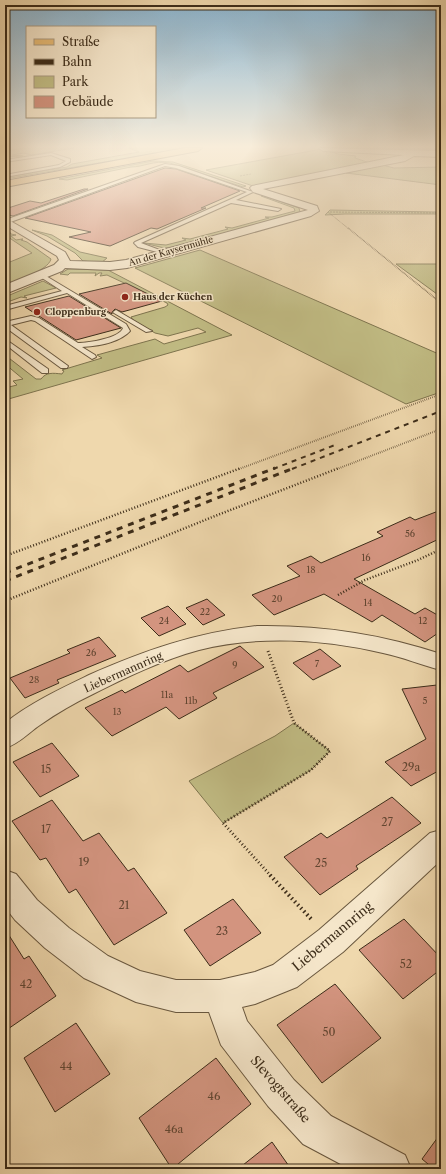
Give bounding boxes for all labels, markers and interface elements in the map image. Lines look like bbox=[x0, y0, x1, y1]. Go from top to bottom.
legend bbox=[26, 26, 156, 118]
text: Straße bbox=[62, 34, 100, 49]
text: Bahn bbox=[62, 54, 92, 69]
text: Park bbox=[62, 74, 89, 89]
text: Gebäude bbox=[62, 94, 114, 109]
street label: An der Kaysermühle bbox=[126, 233, 214, 268]
place label: Haus der Küchen bbox=[133, 291, 212, 302]
marker: Haus der Küchen bbox=[120, 292, 130, 302]
place label: Cloppenburg bbox=[45, 306, 107, 317]
marker: Cloppenburg bbox=[32, 307, 42, 317]
house number: 56 bbox=[405, 528, 415, 539]
house number: 16 bbox=[361, 552, 371, 563]
house number: 18 bbox=[306, 564, 316, 575]
house number: 20 bbox=[272, 593, 283, 604]
house number: 14 bbox=[364, 597, 373, 608]
house number: 22 bbox=[200, 606, 210, 617]
house number: 24 bbox=[159, 615, 169, 626]
house number: 12 bbox=[419, 615, 427, 626]
house number: 26 bbox=[86, 647, 96, 658]
street label: Liebermannring bbox=[81, 648, 165, 696]
house number: 7 bbox=[315, 658, 320, 669]
house number: 9 bbox=[232, 659, 238, 670]
house number: 28 bbox=[29, 674, 39, 685]
house number: 11a bbox=[161, 689, 173, 700]
house number: 11b bbox=[184, 695, 198, 706]
house number: 5 bbox=[423, 695, 428, 706]
house number: 13 bbox=[113, 706, 121, 717]
house number: 29a bbox=[402, 760, 420, 774]
house number: 15 bbox=[41, 762, 51, 776]
house number: 27 bbox=[381, 815, 393, 829]
house number: 17 bbox=[41, 822, 52, 836]
house number: 19 bbox=[78, 855, 90, 869]
house number: 25 bbox=[315, 856, 327, 870]
house number: 21 bbox=[119, 898, 130, 912]
street label: Liebermannring bbox=[289, 898, 376, 974]
house number: 23 bbox=[216, 924, 228, 938]
house number: 52 bbox=[400, 957, 412, 971]
house number: 42 bbox=[20, 977, 32, 991]
house number: 50 bbox=[323, 1025, 335, 1039]
street label: Slevogtstraße bbox=[248, 1052, 314, 1126]
house number: 44 bbox=[60, 1059, 72, 1073]
house number: 46 bbox=[208, 1089, 221, 1103]
house number: 46a bbox=[165, 1122, 183, 1136]

